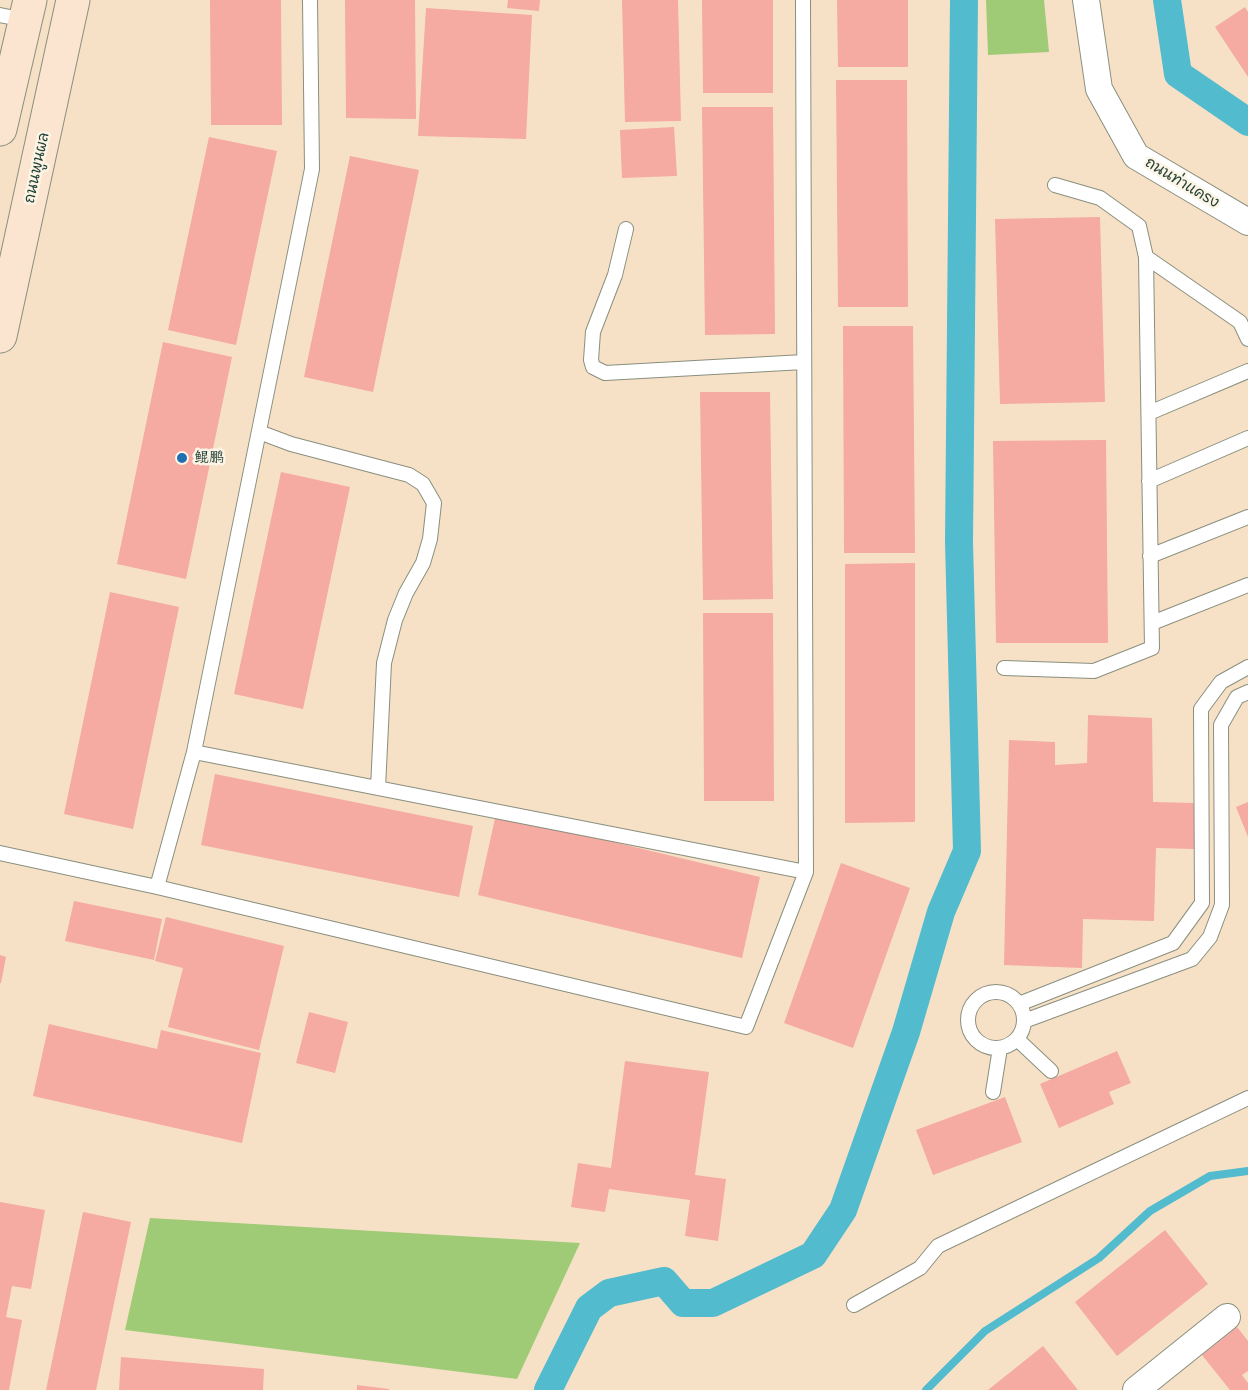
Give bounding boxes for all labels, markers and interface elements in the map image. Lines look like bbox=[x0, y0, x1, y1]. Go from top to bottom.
street label: ถนนพูนผล bbox=[21, 131, 53, 205]
street label: ถนนท่าแครง bbox=[1142, 154, 1222, 212]
place label: 鲲鹏 bbox=[194, 449, 224, 467]
marker: 鲲鹏 bbox=[175, 451, 189, 465]

